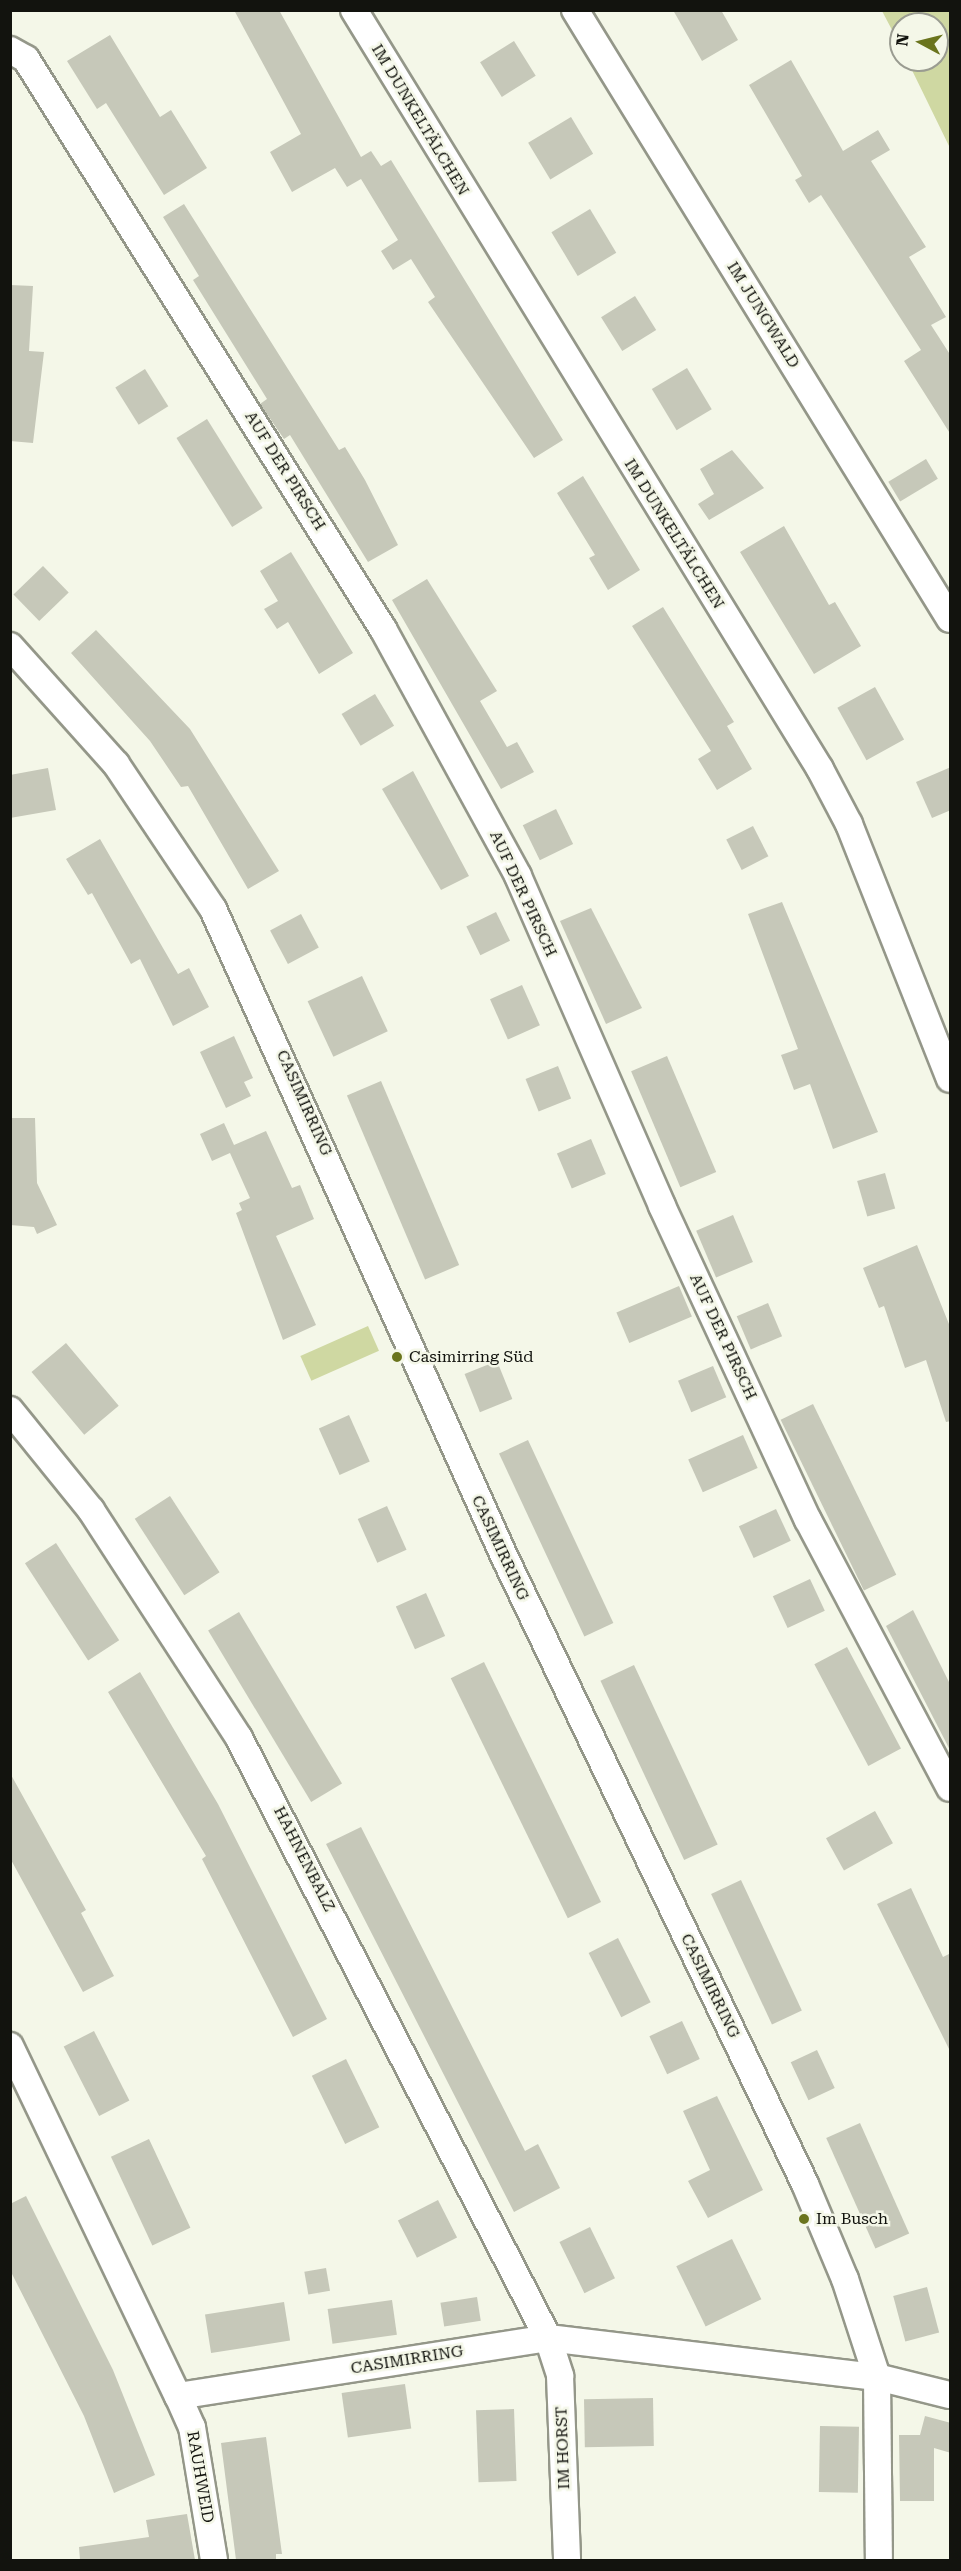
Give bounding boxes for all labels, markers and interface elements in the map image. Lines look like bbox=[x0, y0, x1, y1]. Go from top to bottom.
north arrow bbox=[889, 12, 949, 72]
text: N bbox=[892, 33, 913, 47]
street label: IM DUNKELTÄLCHEN bbox=[367, 41, 473, 199]
street label: IM JUNGWALD bbox=[723, 258, 803, 372]
street label: AUF DER PIRSCH bbox=[241, 408, 329, 534]
street label: IM DUNKELTÄLCHEN bbox=[620, 455, 728, 613]
street label: AUF DER PIRSCH bbox=[485, 828, 561, 960]
street label: CASIMIRRING bbox=[272, 1047, 336, 1159]
street label: AUF DER PIRSCH bbox=[685, 1271, 761, 1403]
place label: Casimirring Süd bbox=[409, 1347, 533, 1367]
marker: Casimirring Süd bbox=[390, 1350, 404, 1364]
street label: CASIMIRRING bbox=[467, 1492, 533, 1604]
street label: HAHNENBALZ bbox=[269, 1803, 339, 1915]
street label: CASIMIRRING bbox=[676, 1931, 744, 2041]
place label: Im Busch bbox=[816, 2209, 888, 2229]
marker: Im Busch bbox=[797, 2212, 811, 2226]
street label: CASIMIRRING bbox=[349, 2342, 465, 2378]
street label: IM HORST bbox=[552, 2406, 574, 2490]
street label: RAUHWEID bbox=[182, 2430, 218, 2524]

